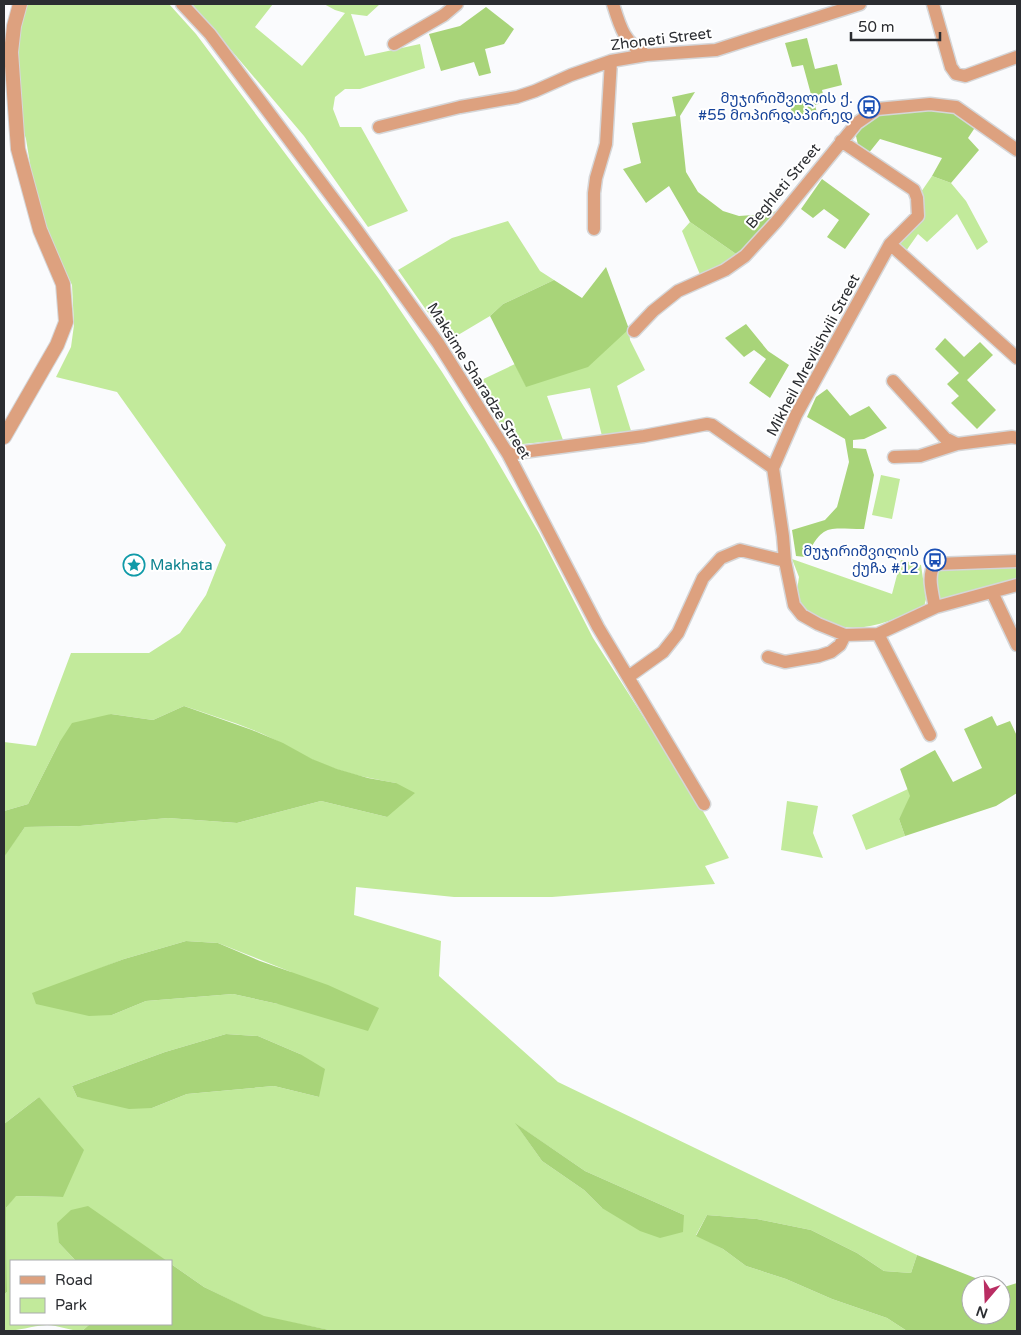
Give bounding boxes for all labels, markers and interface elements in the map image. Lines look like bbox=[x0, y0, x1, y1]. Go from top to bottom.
scale bar bbox=[851, 10, 940, 42]
text: 50 m bbox=[858, 18, 895, 36]
street label: Zhoneti Street bbox=[609, 24, 713, 54]
place label: მუჯირიშვილის ქ. #55 მოპირდაპირედ bbox=[698, 89, 853, 124]
bus stop icon: მუჯირიშვილის ქ. #55 მოპირდაპირედ bbox=[857, 95, 881, 119]
street label: Beghleti Street bbox=[742, 139, 824, 232]
street label: Mikheil Mrevlishvili Street bbox=[763, 271, 864, 439]
street label: Maksime Sharadze Street bbox=[423, 299, 535, 463]
place label: მუჯირიშვილის ქუჩა #12 bbox=[803, 542, 919, 577]
bus stop icon: მუჯირიშვილის ქუჩა #12 bbox=[923, 548, 947, 572]
place icon: Makhata bbox=[122, 553, 146, 577]
place label: Makhata bbox=[150, 556, 213, 574]
legend bbox=[10, 1260, 172, 1325]
text: Road bbox=[55, 1271, 93, 1289]
north arrow bbox=[961, 1275, 1011, 1325]
text: Park bbox=[55, 1296, 87, 1314]
text: N bbox=[974, 1302, 990, 1322]

